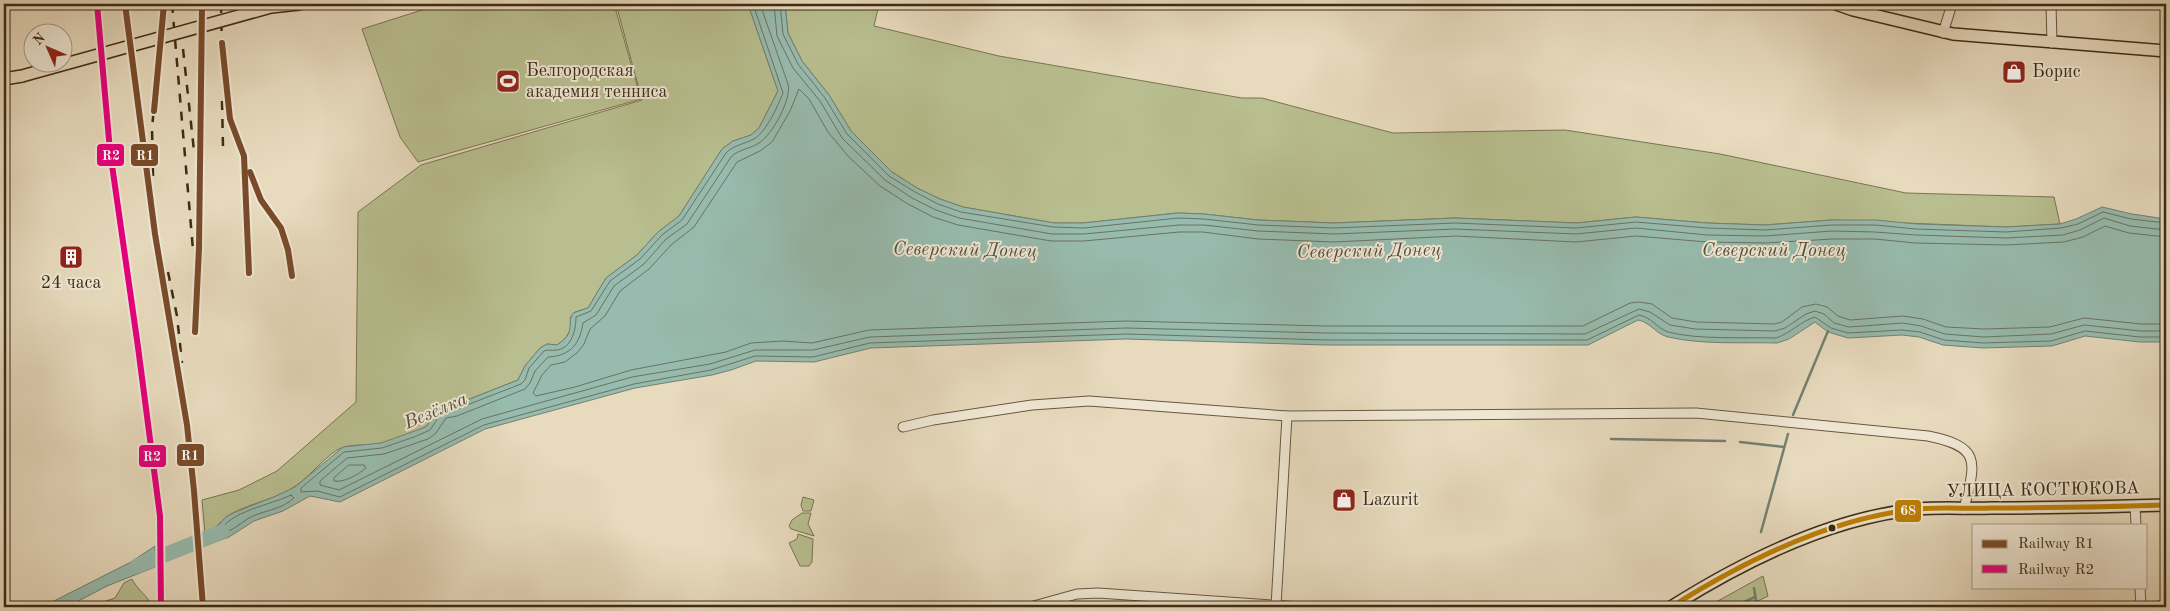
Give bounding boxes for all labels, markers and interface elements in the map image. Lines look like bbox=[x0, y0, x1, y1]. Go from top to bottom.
north arrow bbox=[22, 22, 72, 72]
text: N bbox=[31, 31, 48, 48]
shop icon: Борис bbox=[2001, 59, 2027, 85]
place label: Белгородская академия тенниса bbox=[526, 62, 667, 101]
place label: Борис bbox=[2032, 63, 2081, 81]
sports icon: Белгородская академия тенниса bbox=[495, 68, 521, 94]
line badge: R2 bbox=[96, 143, 125, 167]
line badge: R1 bbox=[130, 143, 159, 167]
text: R2 bbox=[102, 149, 120, 163]
text: R1 bbox=[136, 149, 154, 163]
water label: Северский Донец bbox=[893, 240, 1038, 262]
water label: Северский Донец bbox=[1297, 241, 1442, 263]
water label: Северский Донец bbox=[1702, 242, 1846, 261]
building icon: 24 часа bbox=[58, 244, 84, 270]
place label: 24 часа bbox=[41, 274, 101, 292]
water label: Везёлка bbox=[401, 390, 471, 434]
line badge: R1 bbox=[176, 443, 205, 467]
line badge: R2 bbox=[138, 444, 167, 468]
text: R1 bbox=[181, 449, 199, 463]
text: R2 bbox=[143, 450, 161, 464]
street label: УЛИЦА КОСТЮКОВА bbox=[1946, 479, 2140, 501]
shop icon: Lazurit bbox=[1331, 487, 1357, 513]
place label: Lazurit bbox=[1362, 491, 1419, 509]
line badge: 68 bbox=[1894, 499, 1922, 523]
text: 68 bbox=[1900, 504, 1916, 518]
unlabelled marker bbox=[1827, 523, 1837, 533]
legend bbox=[1972, 524, 2148, 588]
text: Railway R1 bbox=[2018, 537, 2094, 552]
text: Railway R2 bbox=[2018, 563, 2094, 578]

